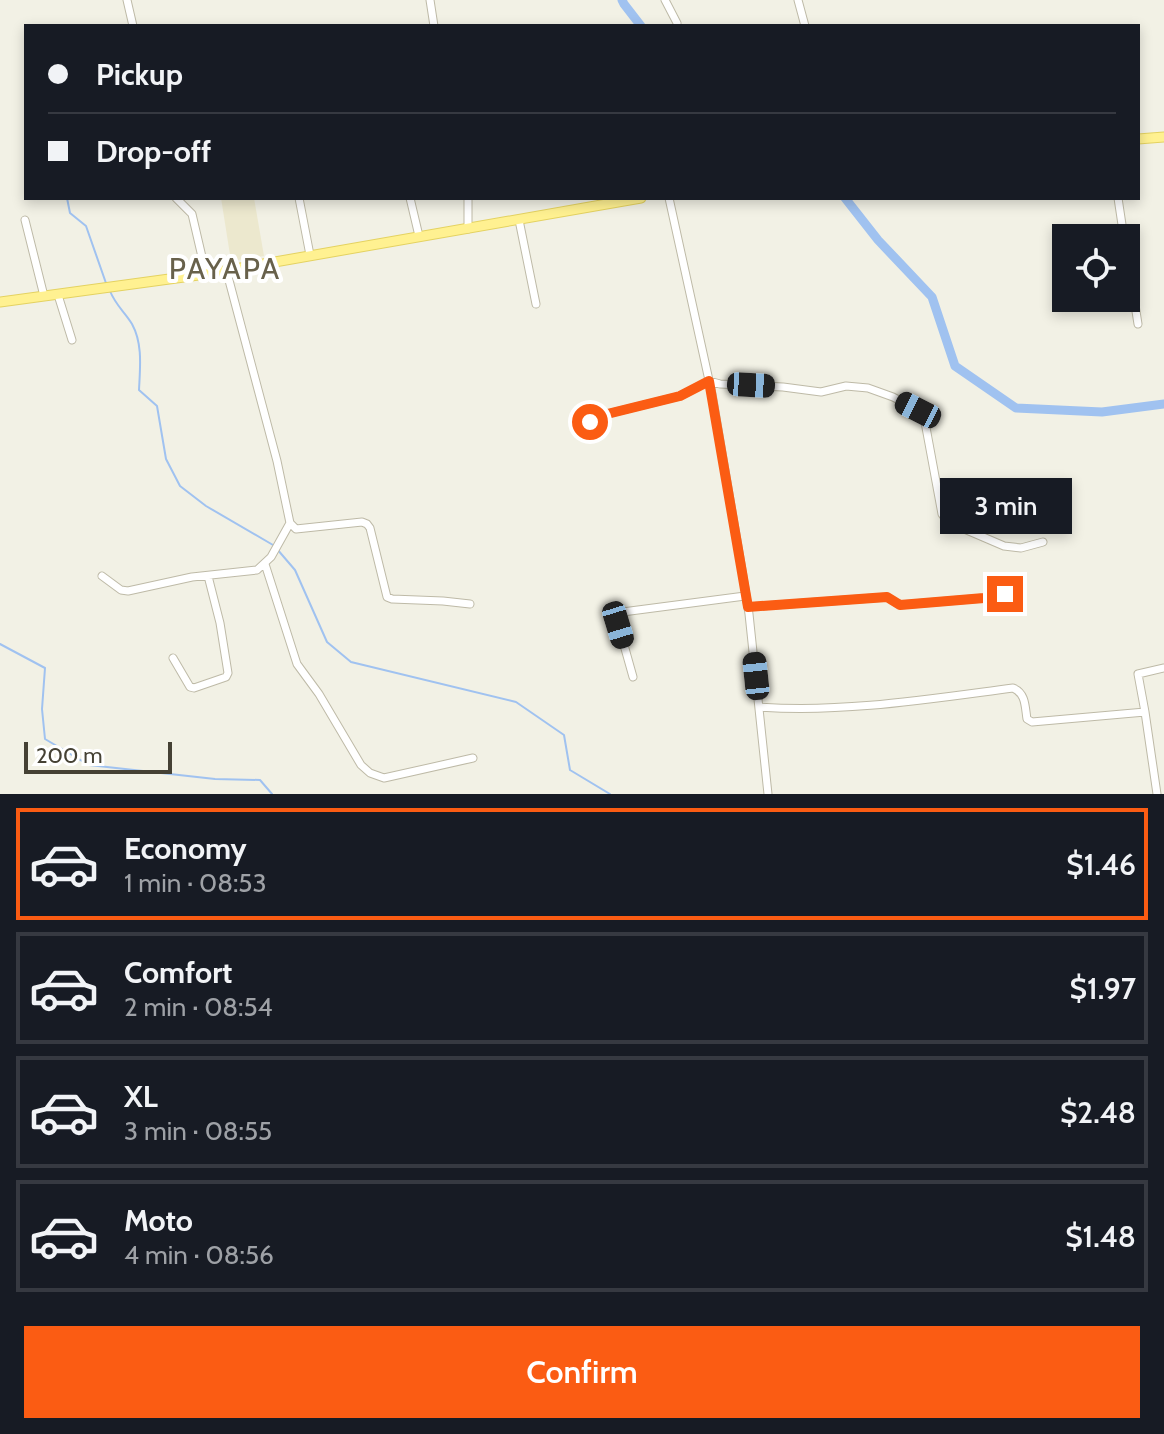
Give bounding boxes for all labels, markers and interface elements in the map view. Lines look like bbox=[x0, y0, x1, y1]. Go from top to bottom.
text: Pickup bbox=[96, 56, 183, 93]
text: Drop-off bbox=[96, 133, 211, 170]
map controls bbox=[1052, 224, 1140, 312]
button: locate bbox=[1052, 224, 1140, 312]
district label: PAYAPA bbox=[169, 250, 281, 287]
car bbox=[726, 372, 776, 398]
car bbox=[891, 388, 945, 432]
route start bbox=[572, 404, 608, 440]
callout: 3 min bbox=[939, 478, 1071, 534]
text: 3 min bbox=[975, 490, 1037, 522]
route end bbox=[987, 576, 1023, 612]
car bbox=[600, 599, 636, 651]
car bbox=[742, 651, 770, 701]
scale bar bbox=[24, 738, 172, 774]
text: 200 m bbox=[36, 742, 102, 769]
icon: car bbox=[28, 828, 100, 900]
text: Economy bbox=[124, 830, 247, 867]
text: $1.46 bbox=[1066, 846, 1136, 883]
text: 1 min · 08:53 bbox=[124, 867, 267, 899]
icon: car bbox=[28, 952, 100, 1024]
text: Comfort bbox=[124, 954, 232, 991]
text: $1.97 bbox=[1070, 970, 1136, 1007]
text: 2 min · 08:54 bbox=[124, 991, 273, 1023]
icon: car bbox=[28, 1076, 100, 1148]
text: XL bbox=[124, 1078, 158, 1115]
text: $2.48 bbox=[1060, 1094, 1136, 1131]
text: 3 min · 08:55 bbox=[124, 1115, 272, 1147]
icon: car bbox=[28, 1200, 100, 1272]
text: Moto bbox=[124, 1202, 193, 1239]
text: $1.48 bbox=[1065, 1218, 1136, 1255]
text: 4 min · 08:56 bbox=[124, 1239, 274, 1271]
button: Confirm bbox=[24, 1326, 1140, 1418]

